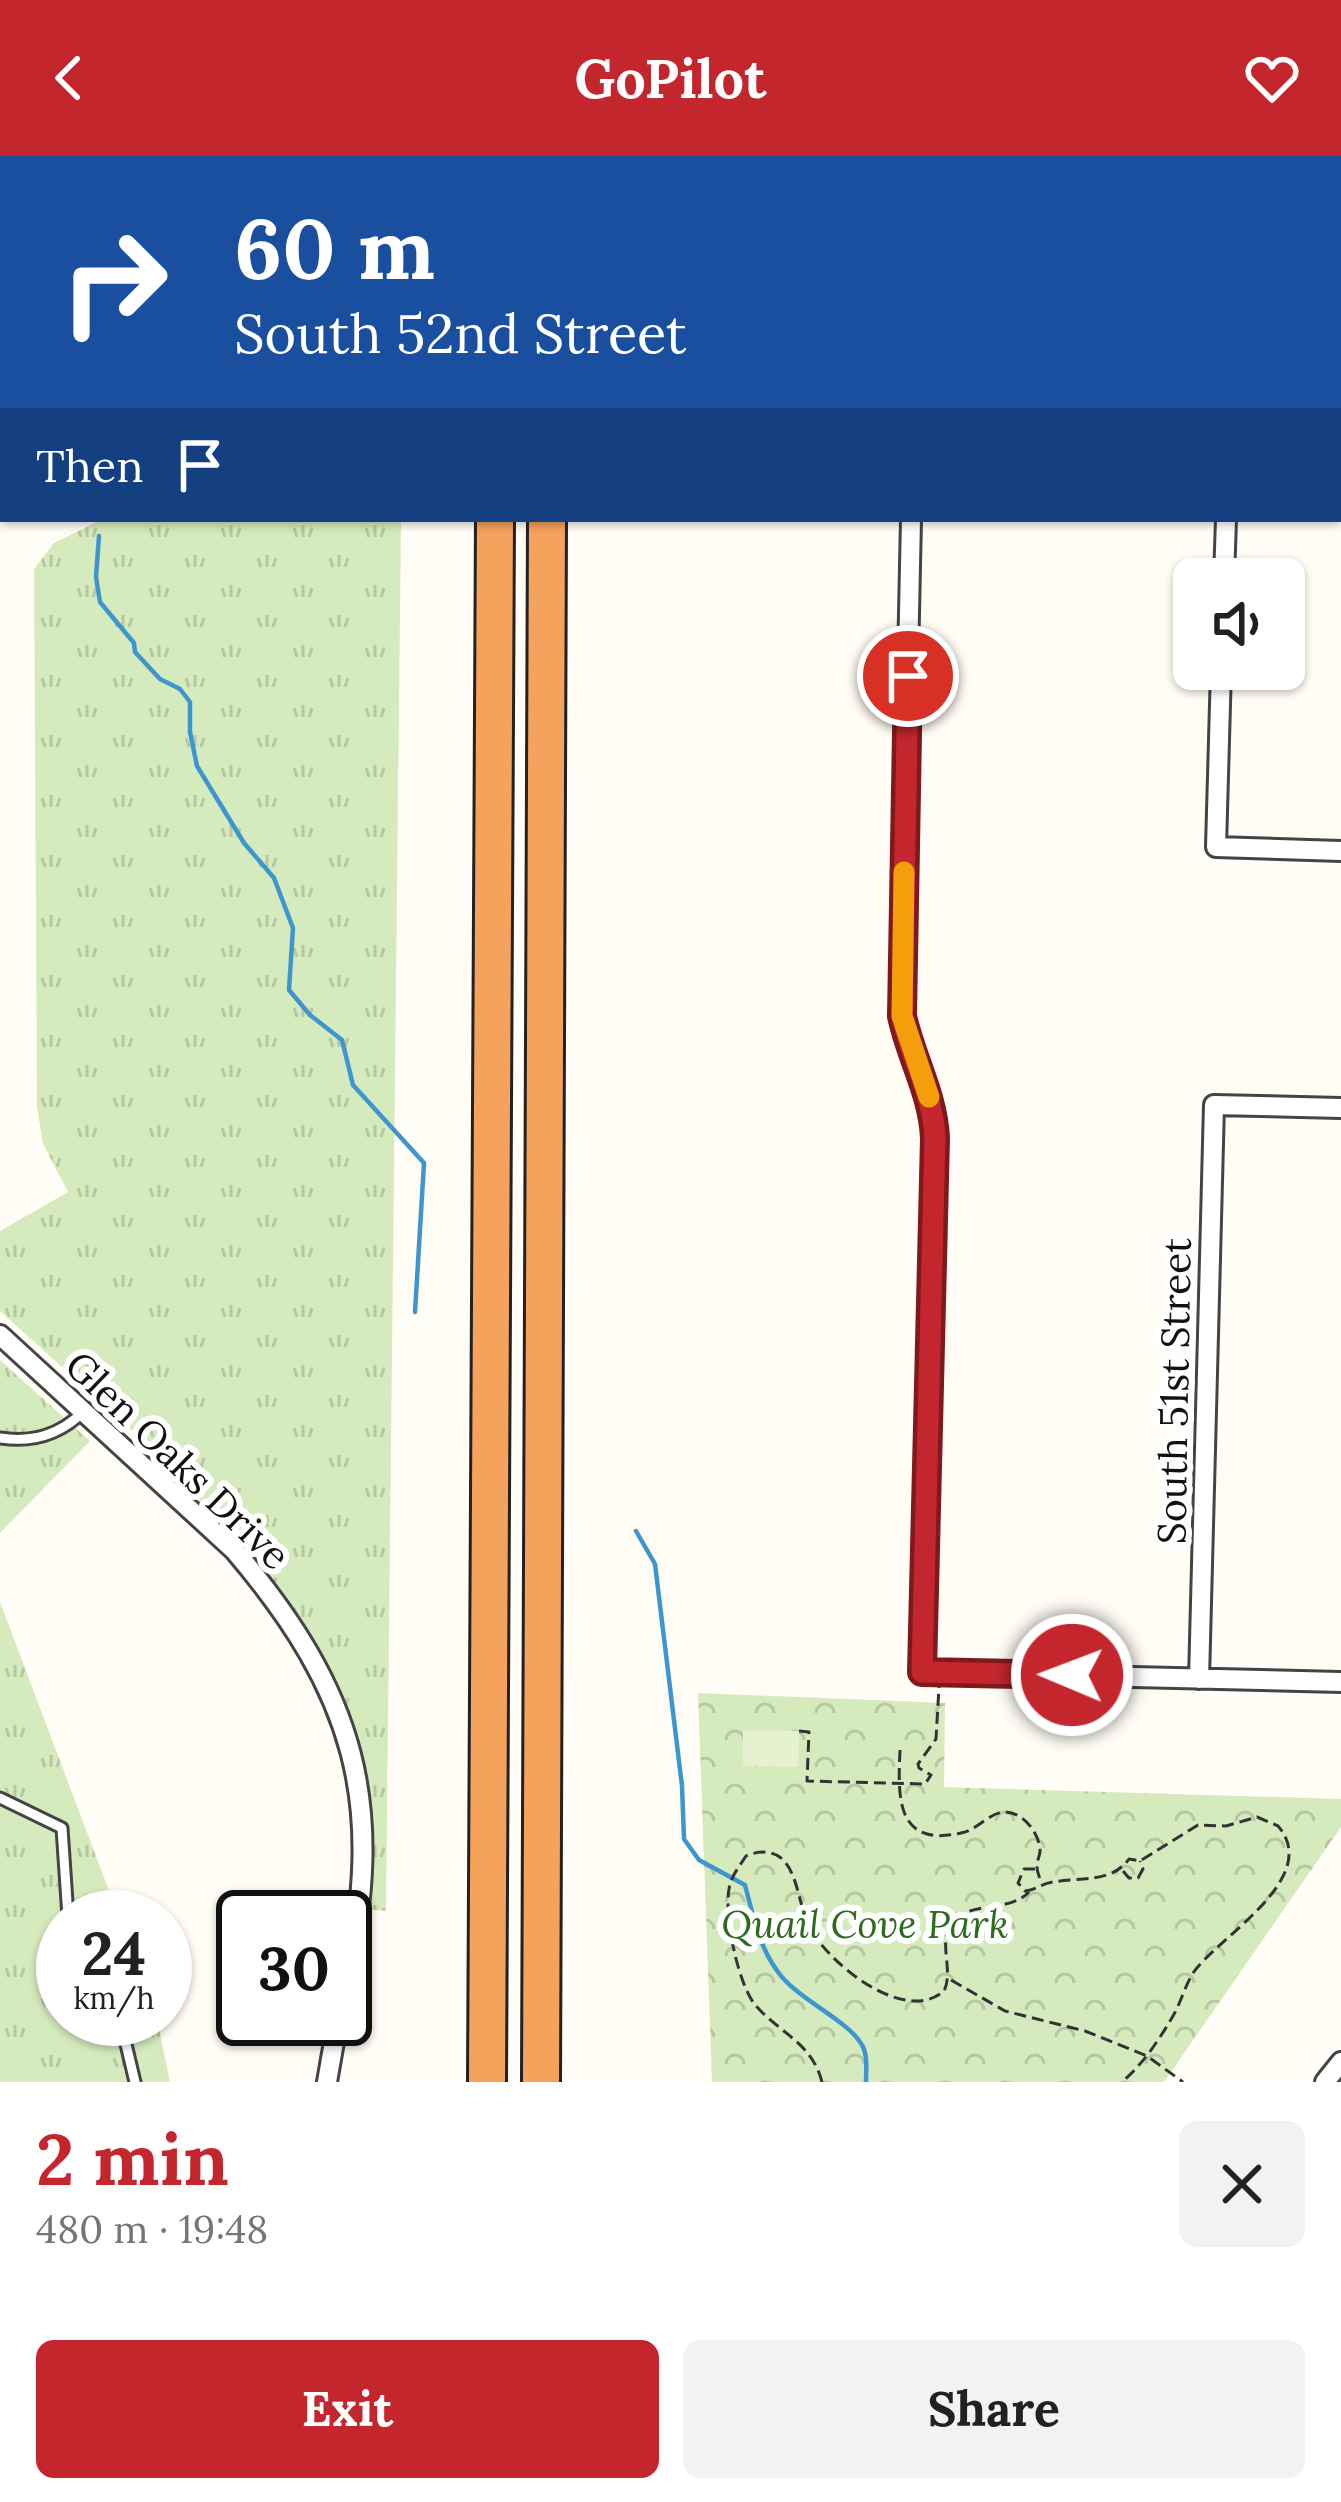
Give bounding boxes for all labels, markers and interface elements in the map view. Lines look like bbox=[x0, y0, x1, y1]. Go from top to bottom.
text: GoPilot bbox=[575, 44, 766, 113]
icon: back bbox=[36, 45, 102, 111]
icon: heart bbox=[1239, 45, 1305, 111]
text: 60 m bbox=[234, 194, 435, 302]
icon: right bbox=[36, 204, 192, 360]
text: South 52nd Street bbox=[234, 299, 687, 368]
icon: arrive bbox=[167, 432, 233, 498]
text: Then bbox=[36, 437, 143, 494]
map controls bbox=[1173, 558, 1305, 690]
button: sound bbox=[1173, 558, 1305, 690]
pin bbox=[857, 625, 959, 727]
icon: arrive bbox=[875, 643, 941, 709]
street label: South 51st Street bbox=[1146, 1237, 1202, 1545]
street label: Glen Oaks Drive bbox=[55, 1340, 301, 1580]
position arrow bbox=[1009, 1612, 1135, 1738]
speed limit sign: 30 bbox=[216, 1890, 372, 2046]
park label: Quail Cove Park bbox=[721, 1899, 1009, 1949]
text: 24 bbox=[82, 1915, 146, 1991]
text: km/h bbox=[73, 1979, 155, 2017]
text: 2 min bbox=[36, 2113, 229, 2205]
button: close bbox=[1179, 2121, 1305, 2247]
text: 480 m · 19:48 bbox=[36, 2204, 268, 2254]
button: Exit bbox=[36, 2340, 659, 2478]
button: Share bbox=[683, 2340, 1305, 2478]

